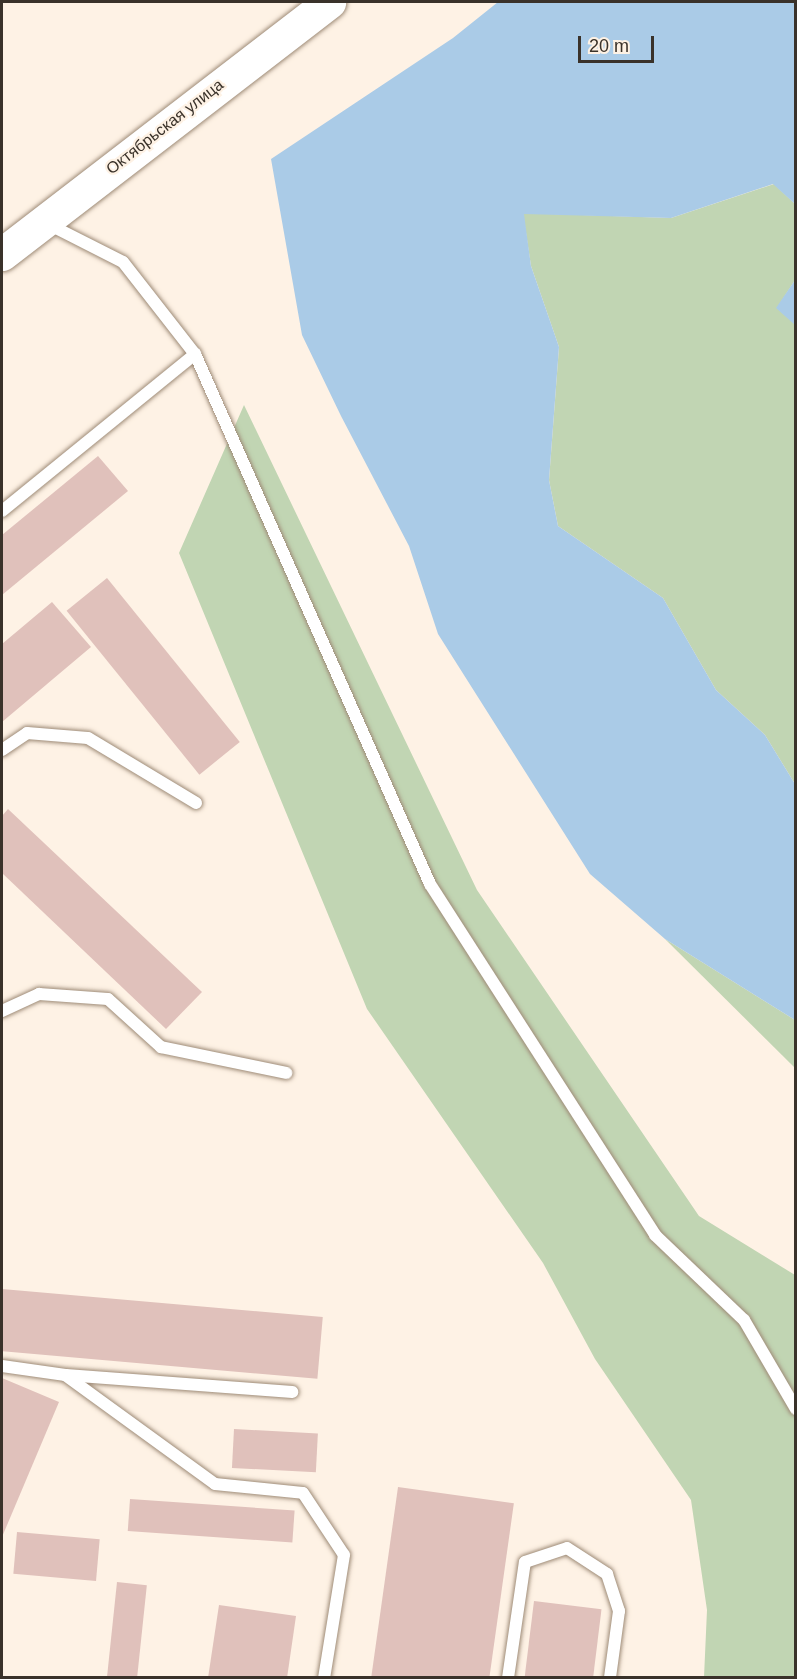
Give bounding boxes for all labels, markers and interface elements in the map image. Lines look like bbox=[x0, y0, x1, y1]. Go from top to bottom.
scale bar bbox=[581, 24, 658, 62]
text: 20 m bbox=[589, 36, 629, 56]
street label: Октябрьская улица bbox=[103, 75, 227, 179]

